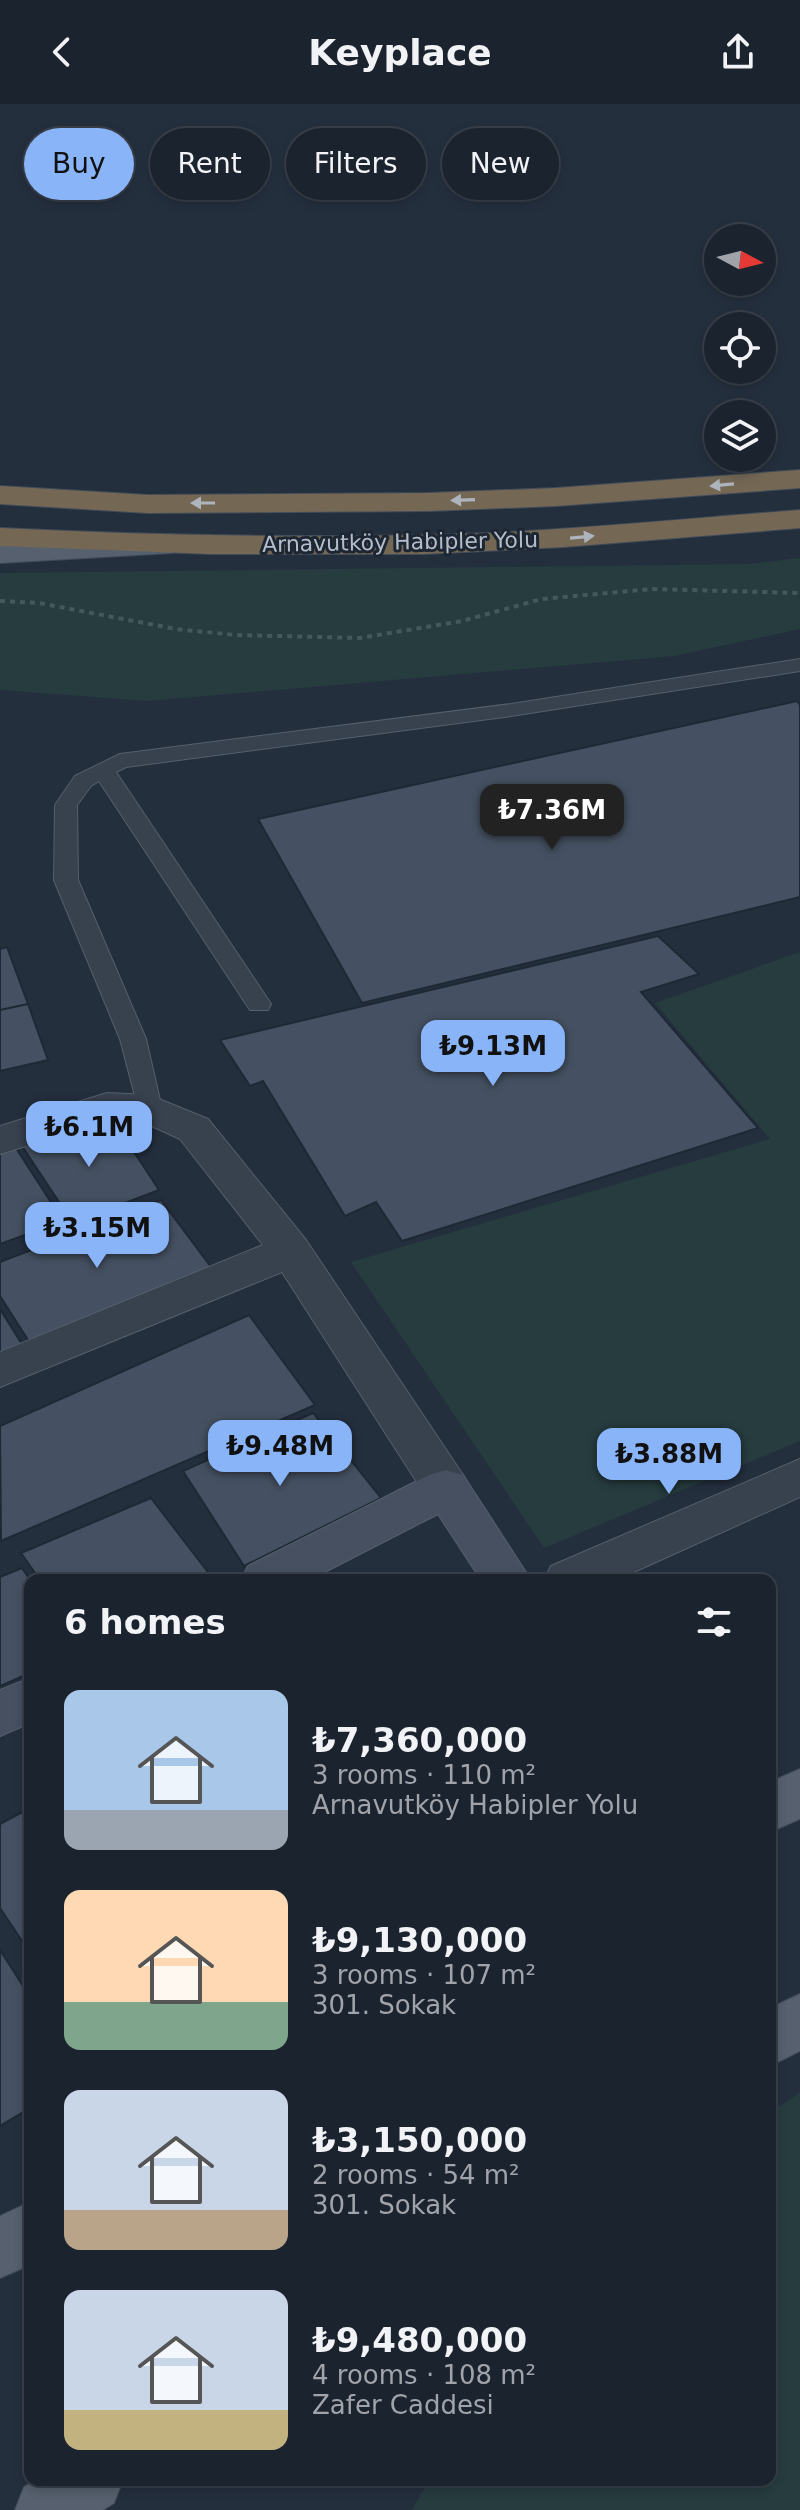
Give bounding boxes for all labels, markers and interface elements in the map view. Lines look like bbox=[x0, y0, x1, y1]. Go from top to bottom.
icon: back bbox=[40, 30, 84, 74]
icon: share bbox=[716, 30, 760, 74]
text: Keyplace bbox=[308, 32, 492, 73]
chip: Buy bbox=[24, 128, 134, 200]
chip: Rent bbox=[150, 128, 270, 200]
chip: Filters bbox=[286, 128, 426, 200]
chip: New bbox=[442, 128, 559, 200]
north arrow bbox=[704, 224, 776, 296]
map controls bbox=[704, 224, 776, 472]
button: locate bbox=[704, 312, 776, 384]
button: layers bbox=[704, 400, 776, 472]
one-way arrow bbox=[709, 479, 734, 492]
one-way arrow bbox=[450, 494, 475, 507]
one-way arrow bbox=[190, 497, 215, 510]
street label: Arnavutköy Habipler Yolu bbox=[262, 527, 538, 557]
one-way arrow bbox=[570, 530, 595, 543]
pin: ₺7.36M bbox=[487, 784, 617, 852]
text: ₺7.36M bbox=[498, 795, 606, 825]
pin: ₺9.13M bbox=[428, 1020, 558, 1088]
text: ₺9.13M bbox=[439, 1031, 547, 1061]
pin: ₺6.1M bbox=[33, 1101, 145, 1169]
text: ₺6.1M bbox=[44, 1112, 134, 1142]
pin: ₺3.15M bbox=[32, 1202, 162, 1270]
text: ₺3.15M bbox=[43, 1213, 151, 1243]
pin: ₺9.48M bbox=[215, 1420, 345, 1488]
pin: ₺3.88M bbox=[604, 1428, 734, 1496]
text: ₺9.48M bbox=[226, 1431, 334, 1461]
text: ₺3.88M bbox=[615, 1439, 723, 1469]
icon: filters bbox=[692, 1600, 736, 1644]
text: 6 homes bbox=[64, 1602, 226, 1642]
text: ₺7,360,000 bbox=[312, 1720, 527, 1760]
icon: home bbox=[128, 1722, 224, 1818]
text: 3 rooms · 110 m² bbox=[312, 1760, 536, 1790]
text: Arnavutköy Habipler Yolu bbox=[312, 1790, 638, 1820]
text: ₺9,130,000 bbox=[312, 1920, 527, 1960]
icon: home bbox=[128, 1922, 224, 2018]
text: 3 rooms · 107 m² bbox=[312, 1960, 536, 1990]
text: 301. Sokak bbox=[312, 1990, 456, 2020]
text: ₺3,150,000 bbox=[312, 2120, 527, 2160]
icon: home bbox=[128, 2122, 224, 2218]
text: 2 rooms · 54 m² bbox=[312, 2160, 520, 2190]
text: 301. Sokak bbox=[312, 2190, 456, 2220]
text: ₺9,480,000 bbox=[312, 2320, 527, 2360]
icon: home bbox=[128, 2322, 224, 2418]
text: 4 rooms · 108 m² bbox=[312, 2360, 536, 2390]
text: Zafer Caddesi bbox=[312, 2390, 494, 2420]

